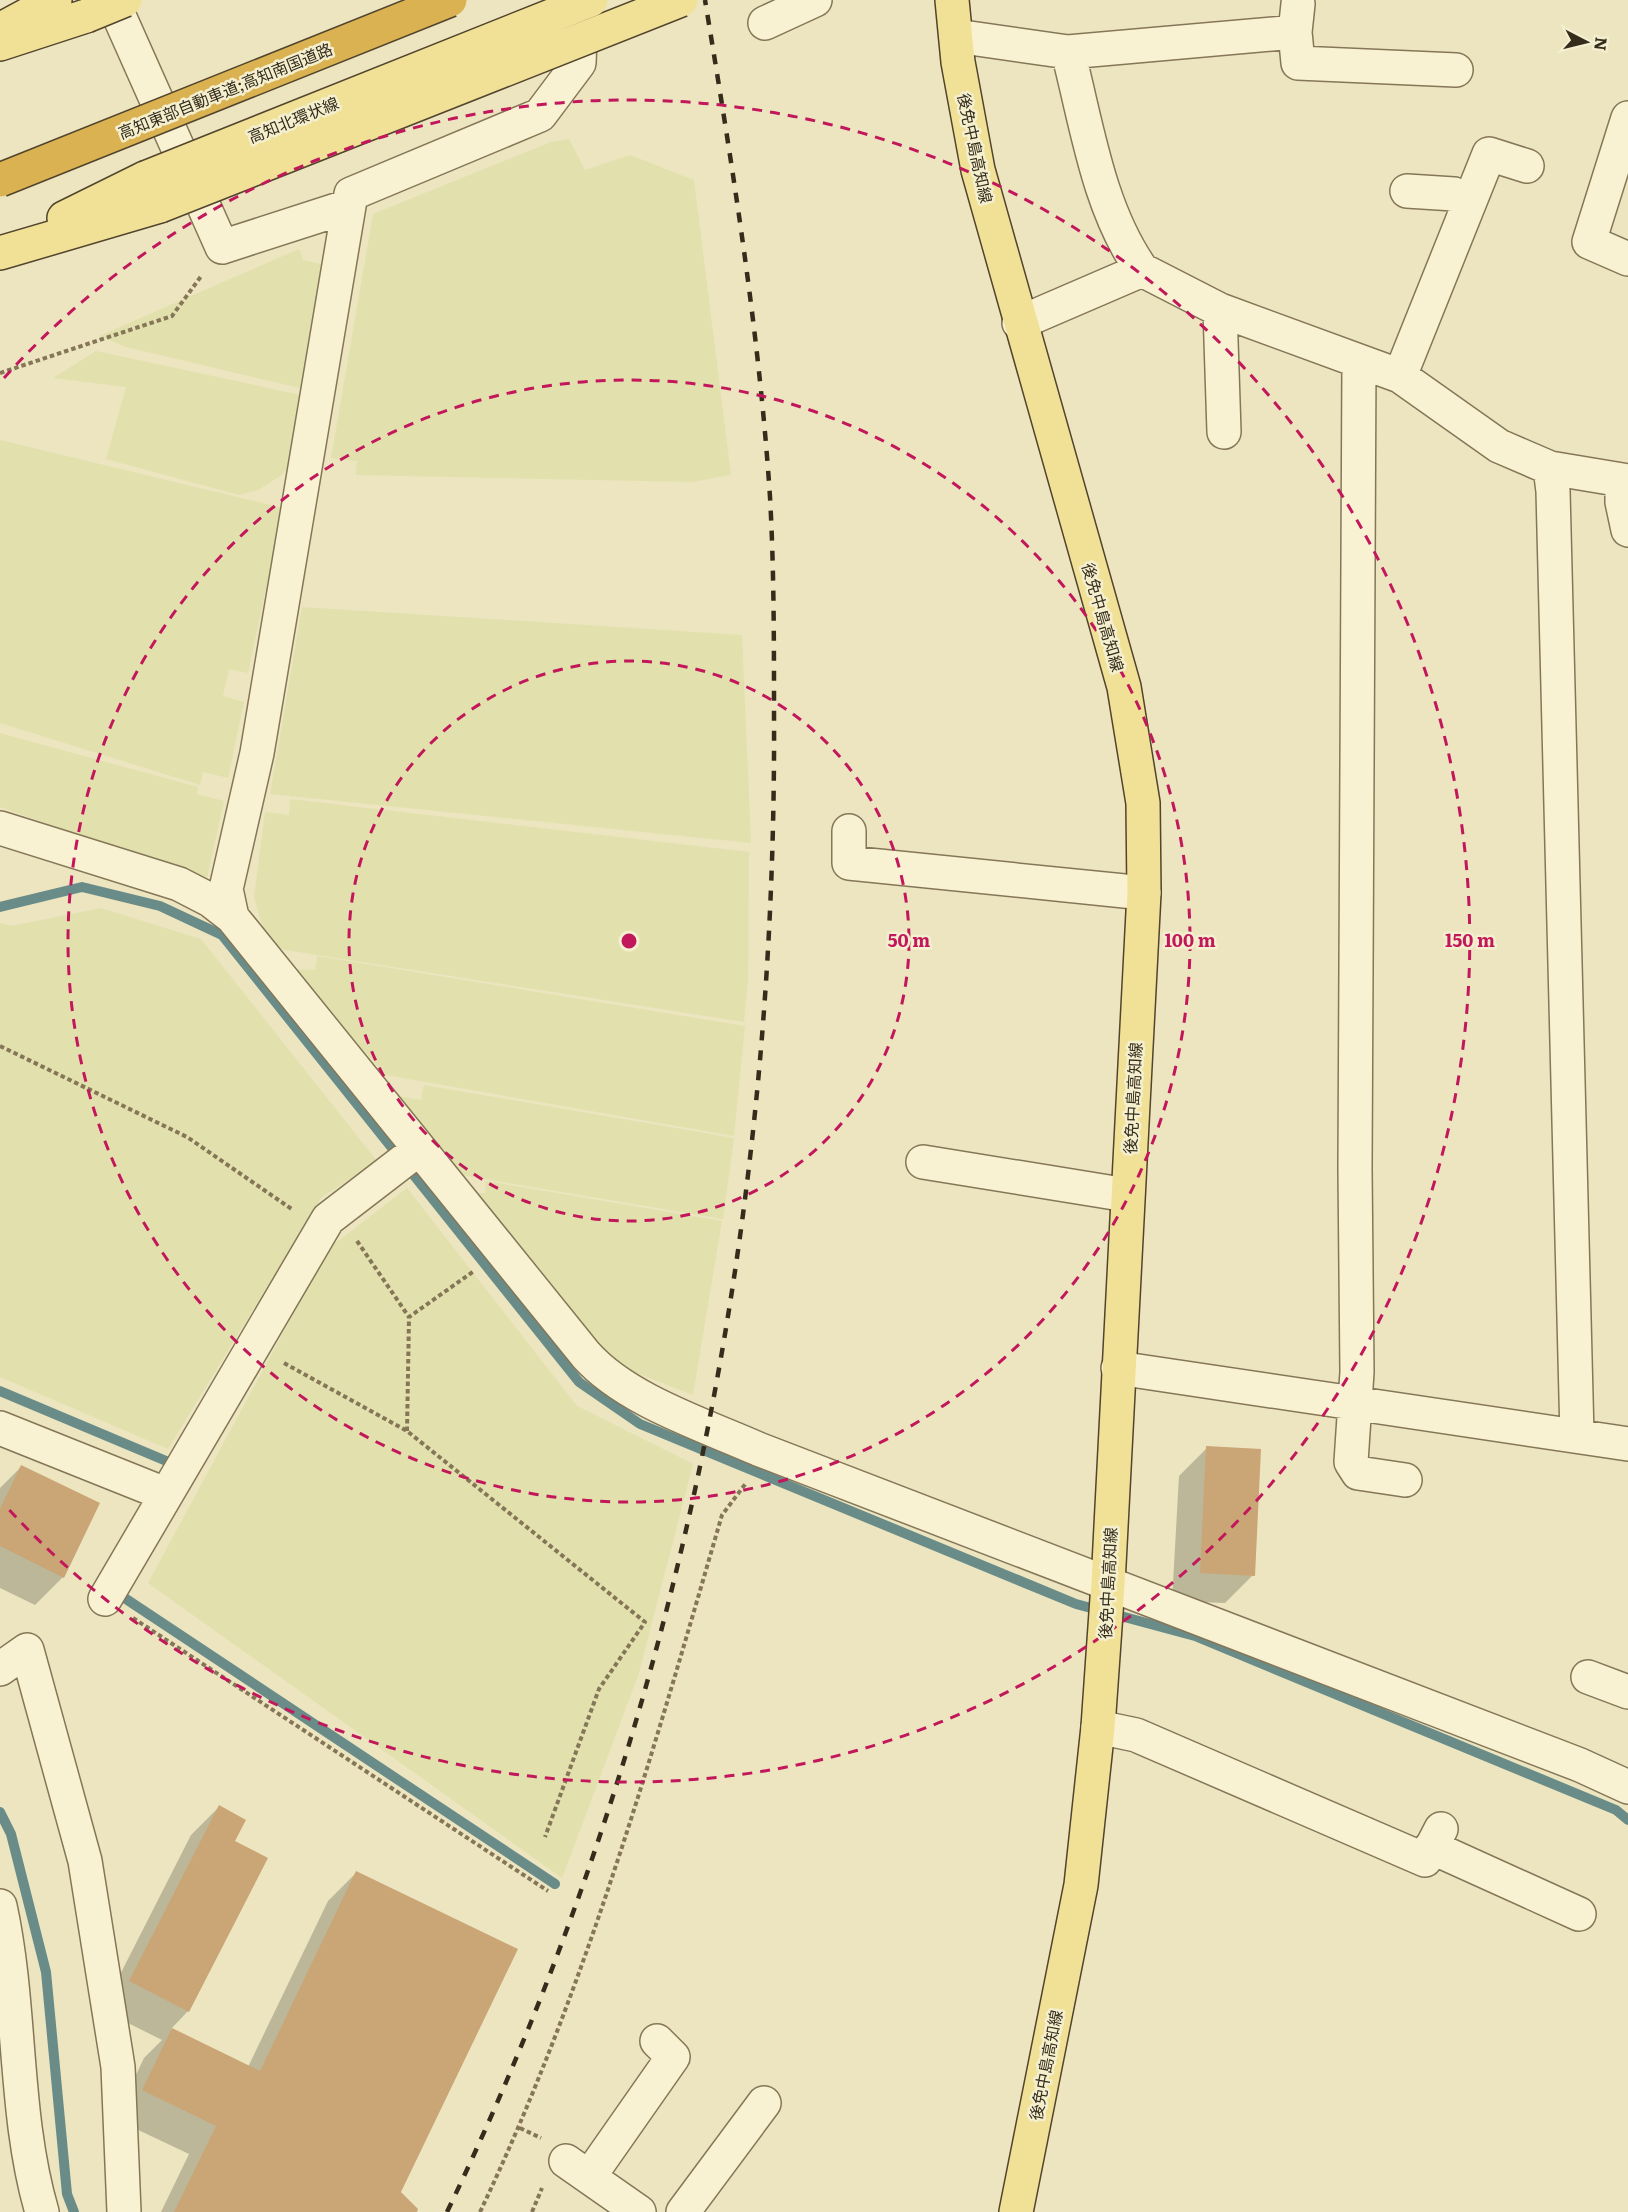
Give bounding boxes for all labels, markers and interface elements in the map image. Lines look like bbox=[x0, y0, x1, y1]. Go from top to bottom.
north arrow bbox=[1556, 12, 1616, 72]
street label: 高知東部自動車道;高知南国道路 bbox=[114, 36, 336, 144]
text: N bbox=[1589, 36, 1615, 52]
street label: 高知北環状線 bbox=[244, 90, 342, 148]
street label: 後免中島高知線 bbox=[953, 91, 999, 205]
street label: 後免中島高知線 bbox=[1077, 560, 1131, 674]
text: 50 m bbox=[888, 926, 930, 953]
text: 100 m bbox=[1164, 926, 1216, 953]
text: 150 m bbox=[1445, 926, 1495, 953]
centre of rings bbox=[619, 931, 639, 951]
street label: 後免中島高知線 bbox=[1117, 1041, 1147, 1155]
street label: 後免中島高知線 bbox=[1092, 1526, 1122, 1640]
street label: 後免中島高知線 bbox=[1023, 2008, 1067, 2122]

